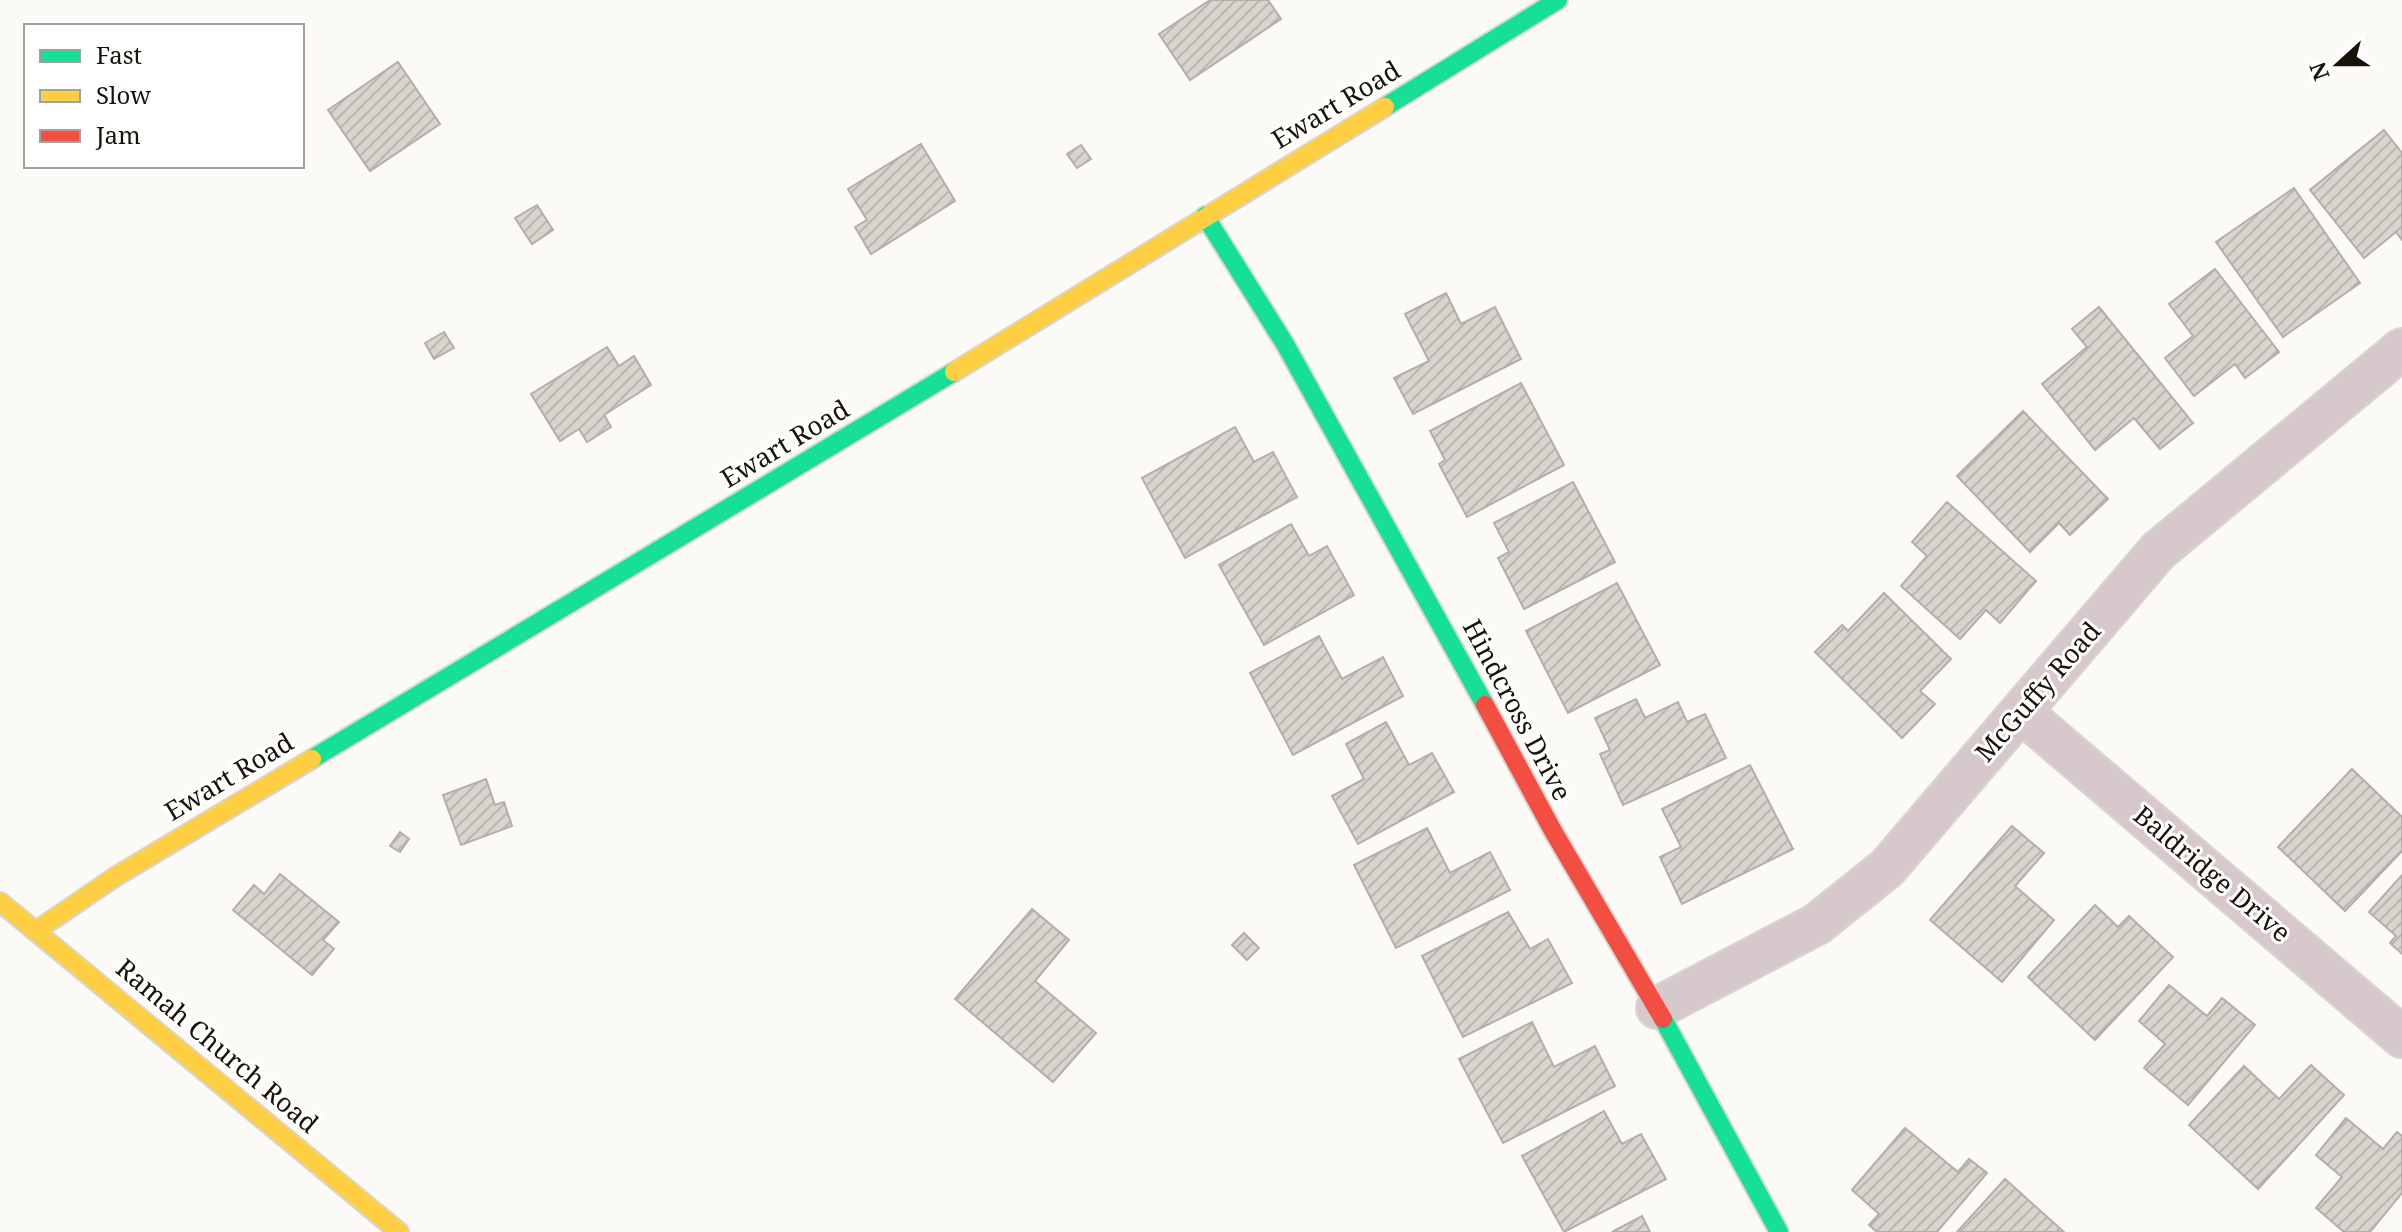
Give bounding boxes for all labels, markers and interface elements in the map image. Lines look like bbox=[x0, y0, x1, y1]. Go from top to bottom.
legend bbox=[24, 24, 304, 168]
north arrow bbox=[2298, 24, 2378, 104]
text: Fast bbox=[96, 38, 142, 71]
street label: Ewart Road bbox=[1264, 52, 1407, 157]
text: N bbox=[2301, 58, 2336, 85]
text: Slow bbox=[96, 78, 151, 111]
text: Jam bbox=[95, 118, 141, 151]
street label: Ewart Road bbox=[713, 391, 856, 496]
street label: Hindcross Drive bbox=[1455, 613, 1581, 806]
street label: McGuffy Road bbox=[1966, 614, 2108, 769]
street label: Ewart Road bbox=[157, 724, 300, 829]
street label: Baldridge Drive bbox=[2126, 797, 2299, 950]
street label: Ramah Church Road bbox=[109, 950, 327, 1141]

